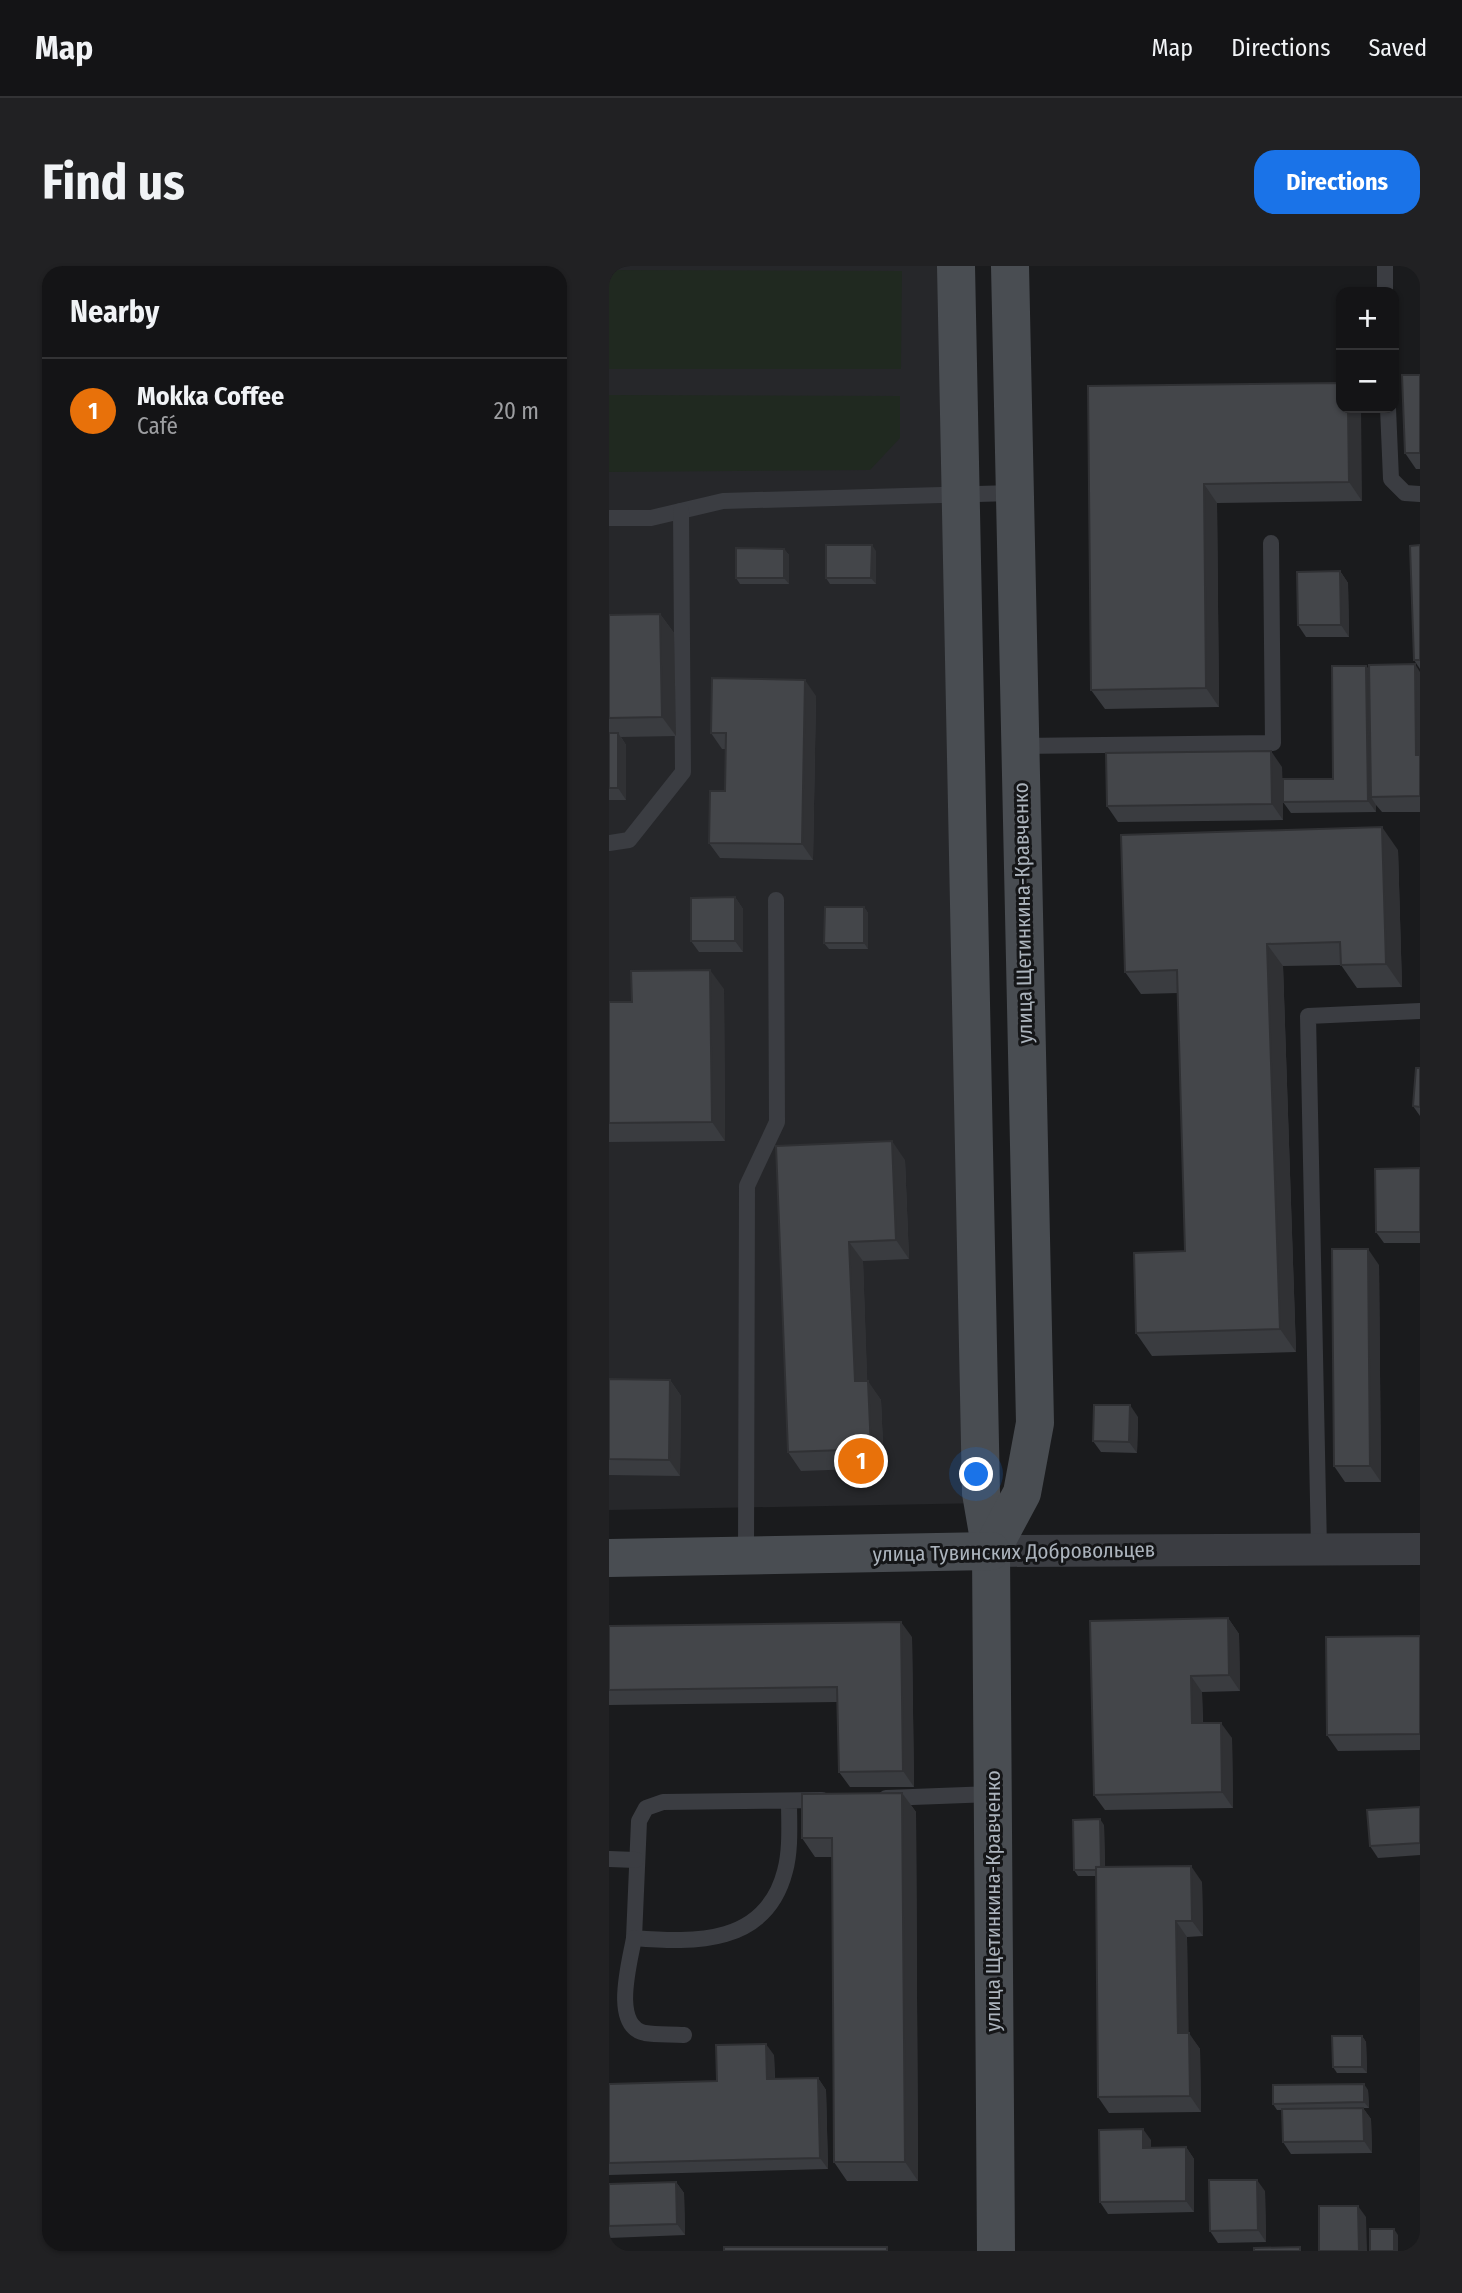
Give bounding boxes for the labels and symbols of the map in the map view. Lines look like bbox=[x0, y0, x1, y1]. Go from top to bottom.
street label: улица Щетинкина-Кравченко bbox=[1008, 782, 1038, 1044]
pin: 1 bbox=[838, 1435, 884, 1487]
your location bbox=[959, 1457, 993, 1491]
street label: улица Тувинских Добровольцев bbox=[873, 1537, 1155, 1567]
street label: улица Щетинкина-Кравченко bbox=[980, 1770, 1006, 2032]

